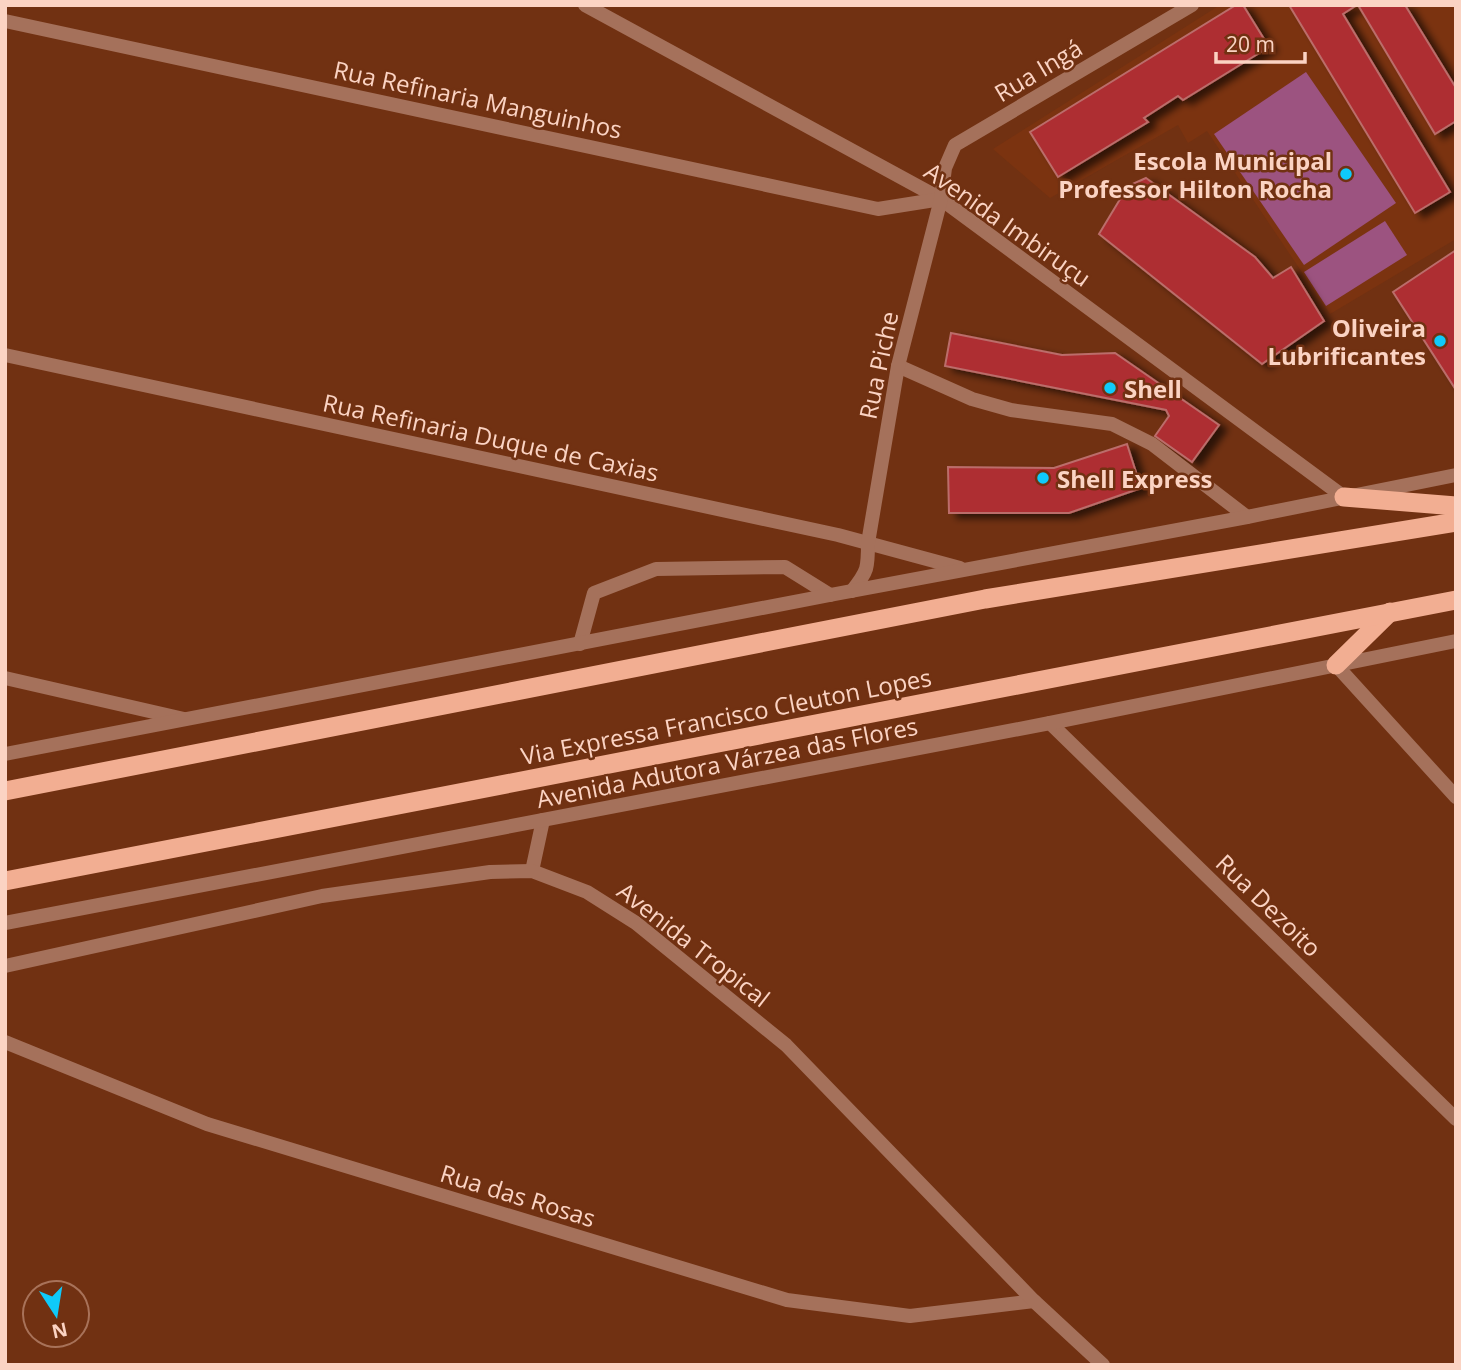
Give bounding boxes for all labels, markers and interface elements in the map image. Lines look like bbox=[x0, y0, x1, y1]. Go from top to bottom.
scale bar bbox=[1216, 21, 1305, 65]
text: 20 m bbox=[1226, 30, 1275, 58]
street label: Rua Ingá bbox=[988, 31, 1088, 109]
street label: Rua Refinaria Manguinhos bbox=[331, 52, 625, 146]
place label: Escola Municipal Professor Hilton Rocha bbox=[1058, 144, 1332, 205]
street label: Avenida Imbiruçu bbox=[918, 154, 1098, 294]
marker: Escola Municipal Professor Hilton Rocha bbox=[1338, 166, 1354, 182]
street label: Rua Piche bbox=[850, 308, 906, 422]
place label: Oliveira Lubrificantes bbox=[1268, 311, 1426, 372]
marker: Oliveira Lubrificantes bbox=[1432, 333, 1448, 349]
place label: Shell bbox=[1124, 372, 1182, 405]
marker: Shell bbox=[1102, 380, 1118, 396]
street label: Rua Refinaria Duque de Caxias bbox=[320, 385, 662, 489]
place label: Shell Express bbox=[1057, 462, 1213, 495]
marker: Shell Express bbox=[1035, 470, 1051, 486]
street label: Via Expressa Francisco Cleuton Lopes bbox=[518, 660, 934, 772]
street label: Avenida Adutora Várzea das Flores bbox=[534, 709, 920, 815]
street label: Rua Dezoito bbox=[1209, 846, 1329, 964]
street label: Avenida Tropical bbox=[611, 874, 777, 1014]
street label: Rua das Rosas bbox=[437, 1156, 599, 1234]
north arrow bbox=[21, 1279, 91, 1349]
text: N bbox=[49, 1316, 70, 1345]

